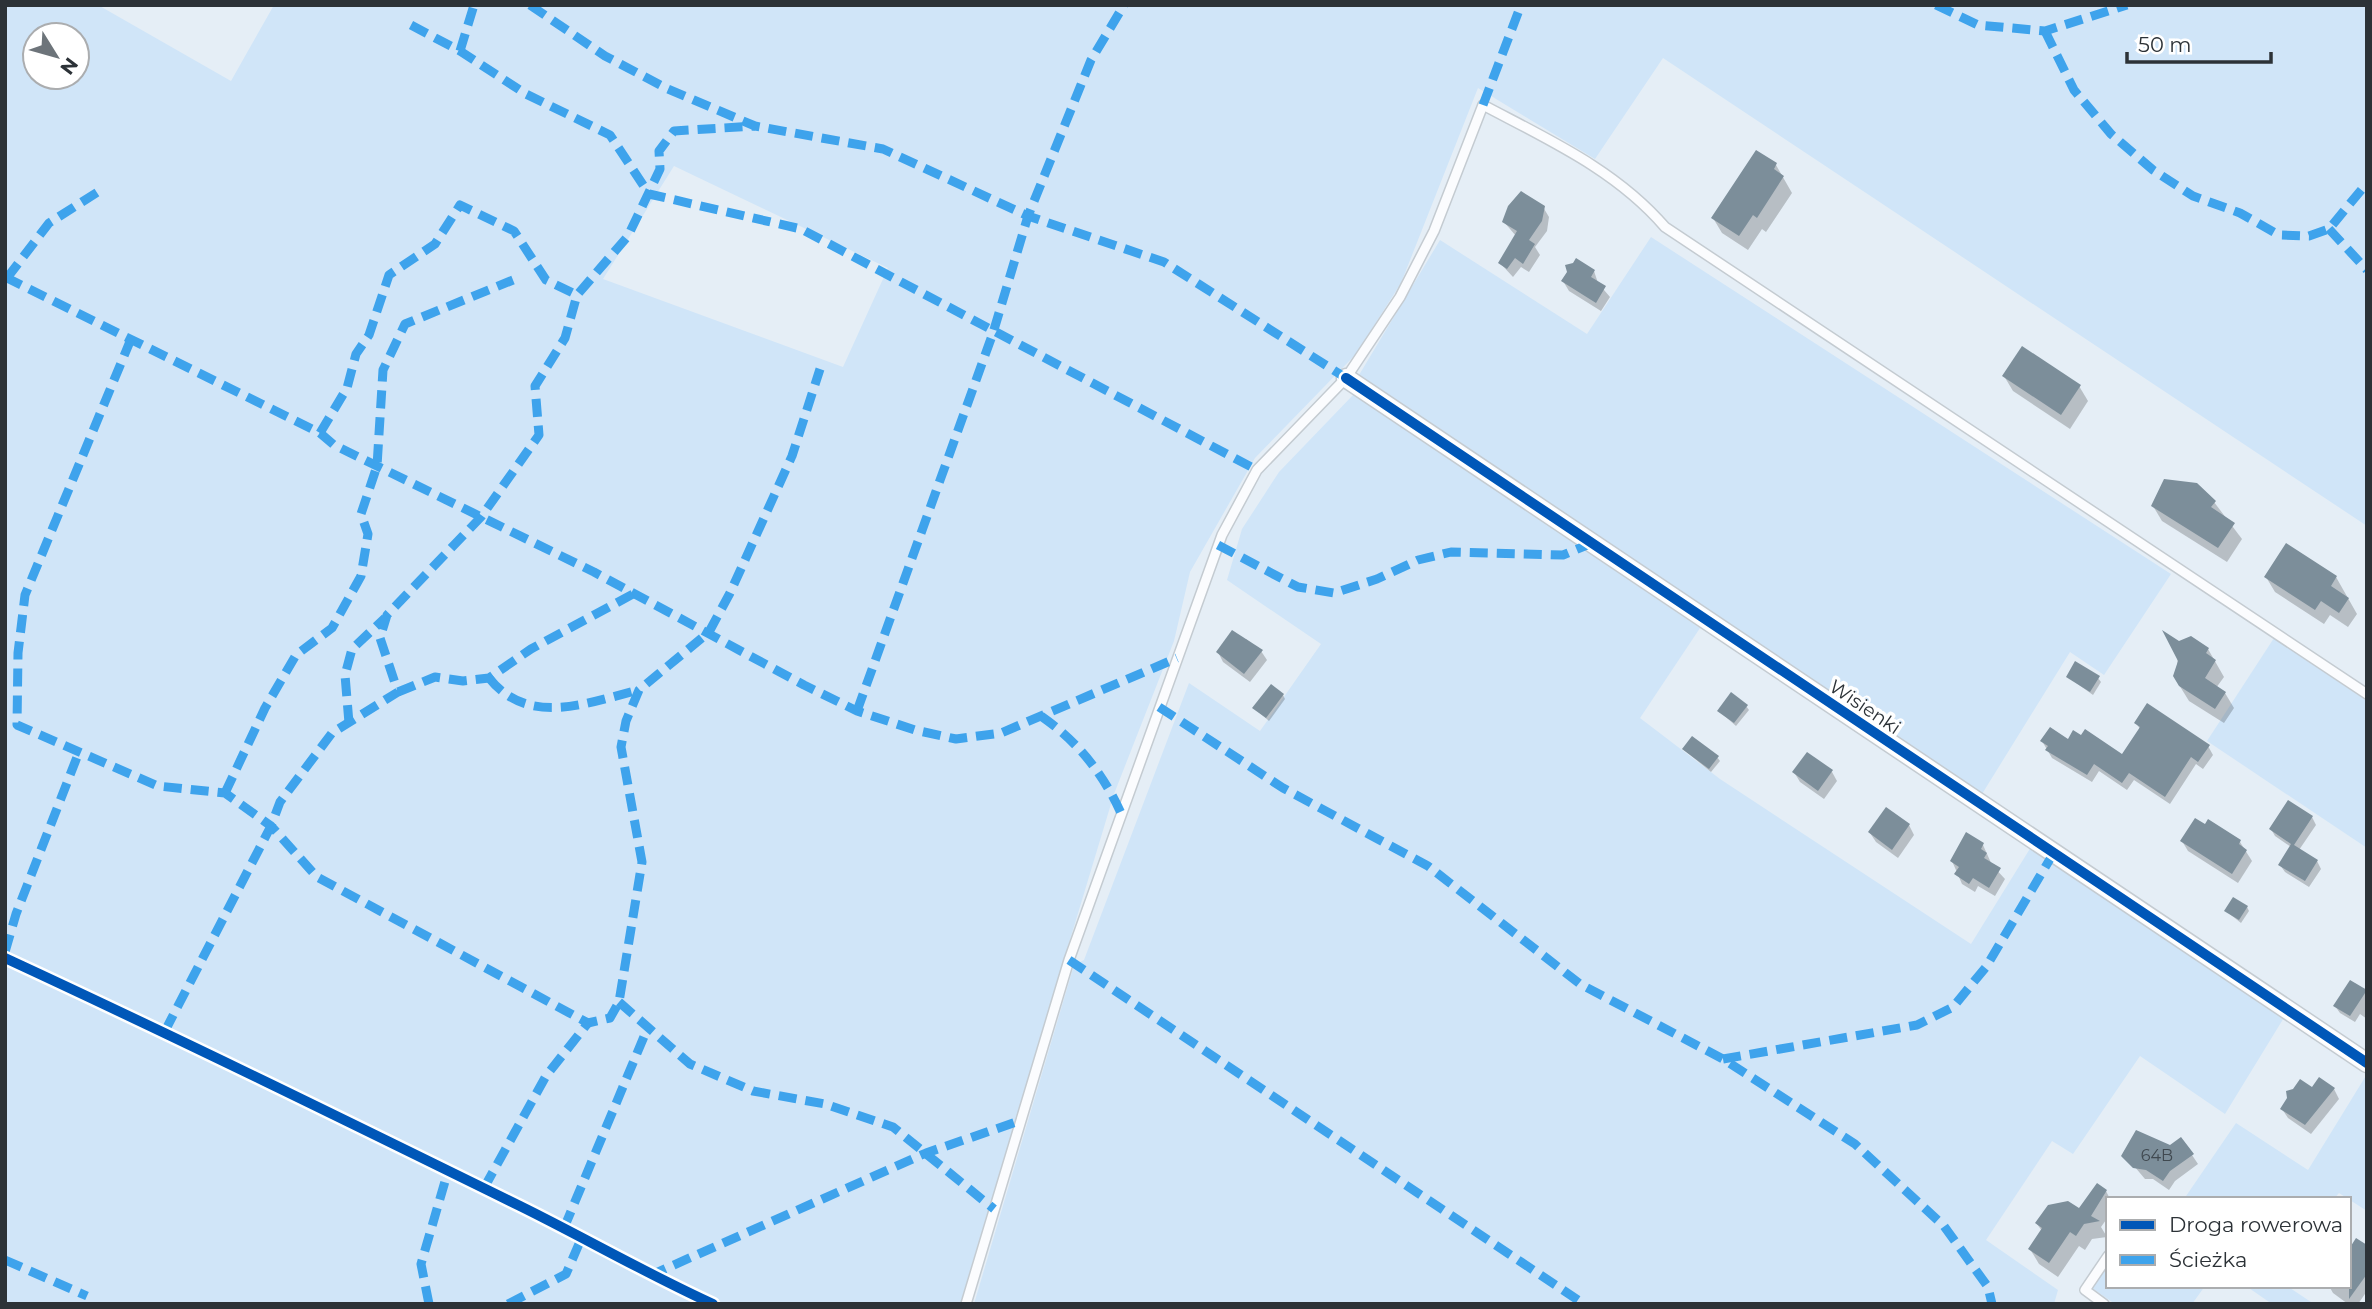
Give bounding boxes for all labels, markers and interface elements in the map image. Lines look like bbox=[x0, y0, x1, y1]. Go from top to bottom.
north arrow bbox=[21, 21, 91, 91]
scale bar bbox=[2127, 21, 2270, 65]
text: 50 m bbox=[2138, 32, 2192, 57]
text: N bbox=[55, 53, 83, 79]
street label: Wisienki bbox=[1825, 675, 1905, 739]
house number: 64B bbox=[2141, 1146, 2173, 1165]
legend bbox=[2106, 1197, 2351, 1288]
text: Droga rowerowa bbox=[2169, 1212, 2343, 1237]
text: Ścieżka bbox=[2169, 1247, 2247, 1272]

